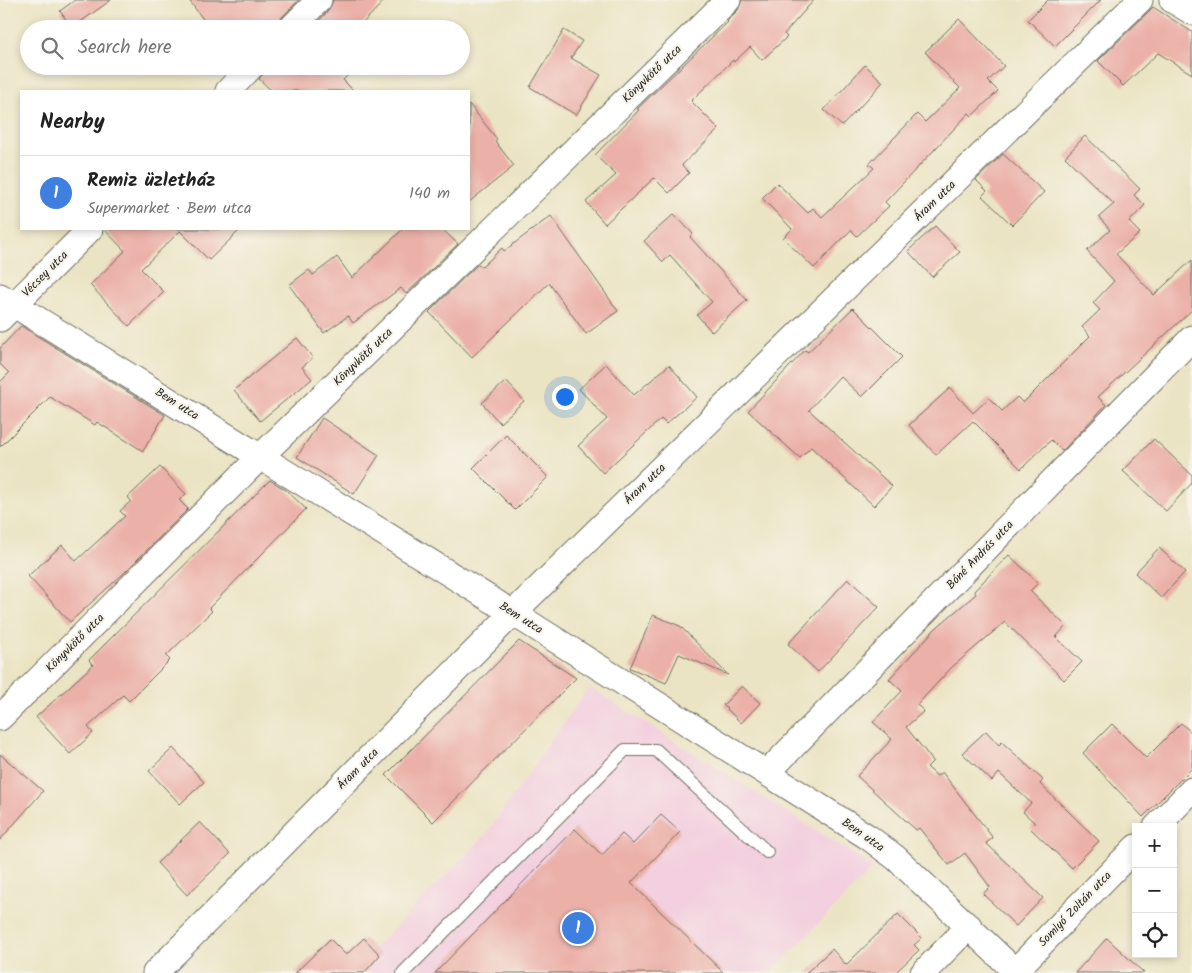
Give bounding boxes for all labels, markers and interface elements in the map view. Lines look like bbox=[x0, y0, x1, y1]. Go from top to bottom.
search box bbox=[20, 20, 470, 75]
text: Search here bbox=[78, 33, 172, 63]
icon: search bbox=[38, 34, 66, 62]
street label: Könyvkötő utca bbox=[618, 40, 687, 108]
text: Nearby bbox=[40, 106, 105, 139]
text: Remiz üzletház bbox=[87, 166, 215, 196]
street label: Áram utca bbox=[909, 176, 961, 226]
text: 1 bbox=[54, 181, 58, 206]
text: 140 m bbox=[409, 181, 450, 206]
text: Supermarket · Bem utca bbox=[87, 196, 251, 221]
street label: Vécsey utca bbox=[17, 246, 73, 302]
street label: Könyvkötő utca bbox=[329, 323, 398, 391]
street label: Bem utca bbox=[151, 383, 203, 425]
your location bbox=[552, 384, 578, 410]
street label: Áram utca bbox=[619, 459, 671, 509]
street label: Bóné András utca bbox=[942, 516, 1018, 594]
street label: Bem utca bbox=[495, 597, 547, 639]
street label: Könyvkötő utca bbox=[41, 609, 109, 677]
street label: Áram utca bbox=[333, 743, 384, 794]
street label: Bem utca bbox=[838, 813, 889, 857]
map controls bbox=[1132, 823, 1177, 958]
button: + bbox=[1132, 823, 1177, 868]
street label: Somlyó Zoltán utca bbox=[1034, 867, 1116, 951]
button: − bbox=[1132, 868, 1177, 913]
pin: 1 bbox=[562, 909, 594, 947]
button: locate bbox=[1132, 913, 1177, 958]

